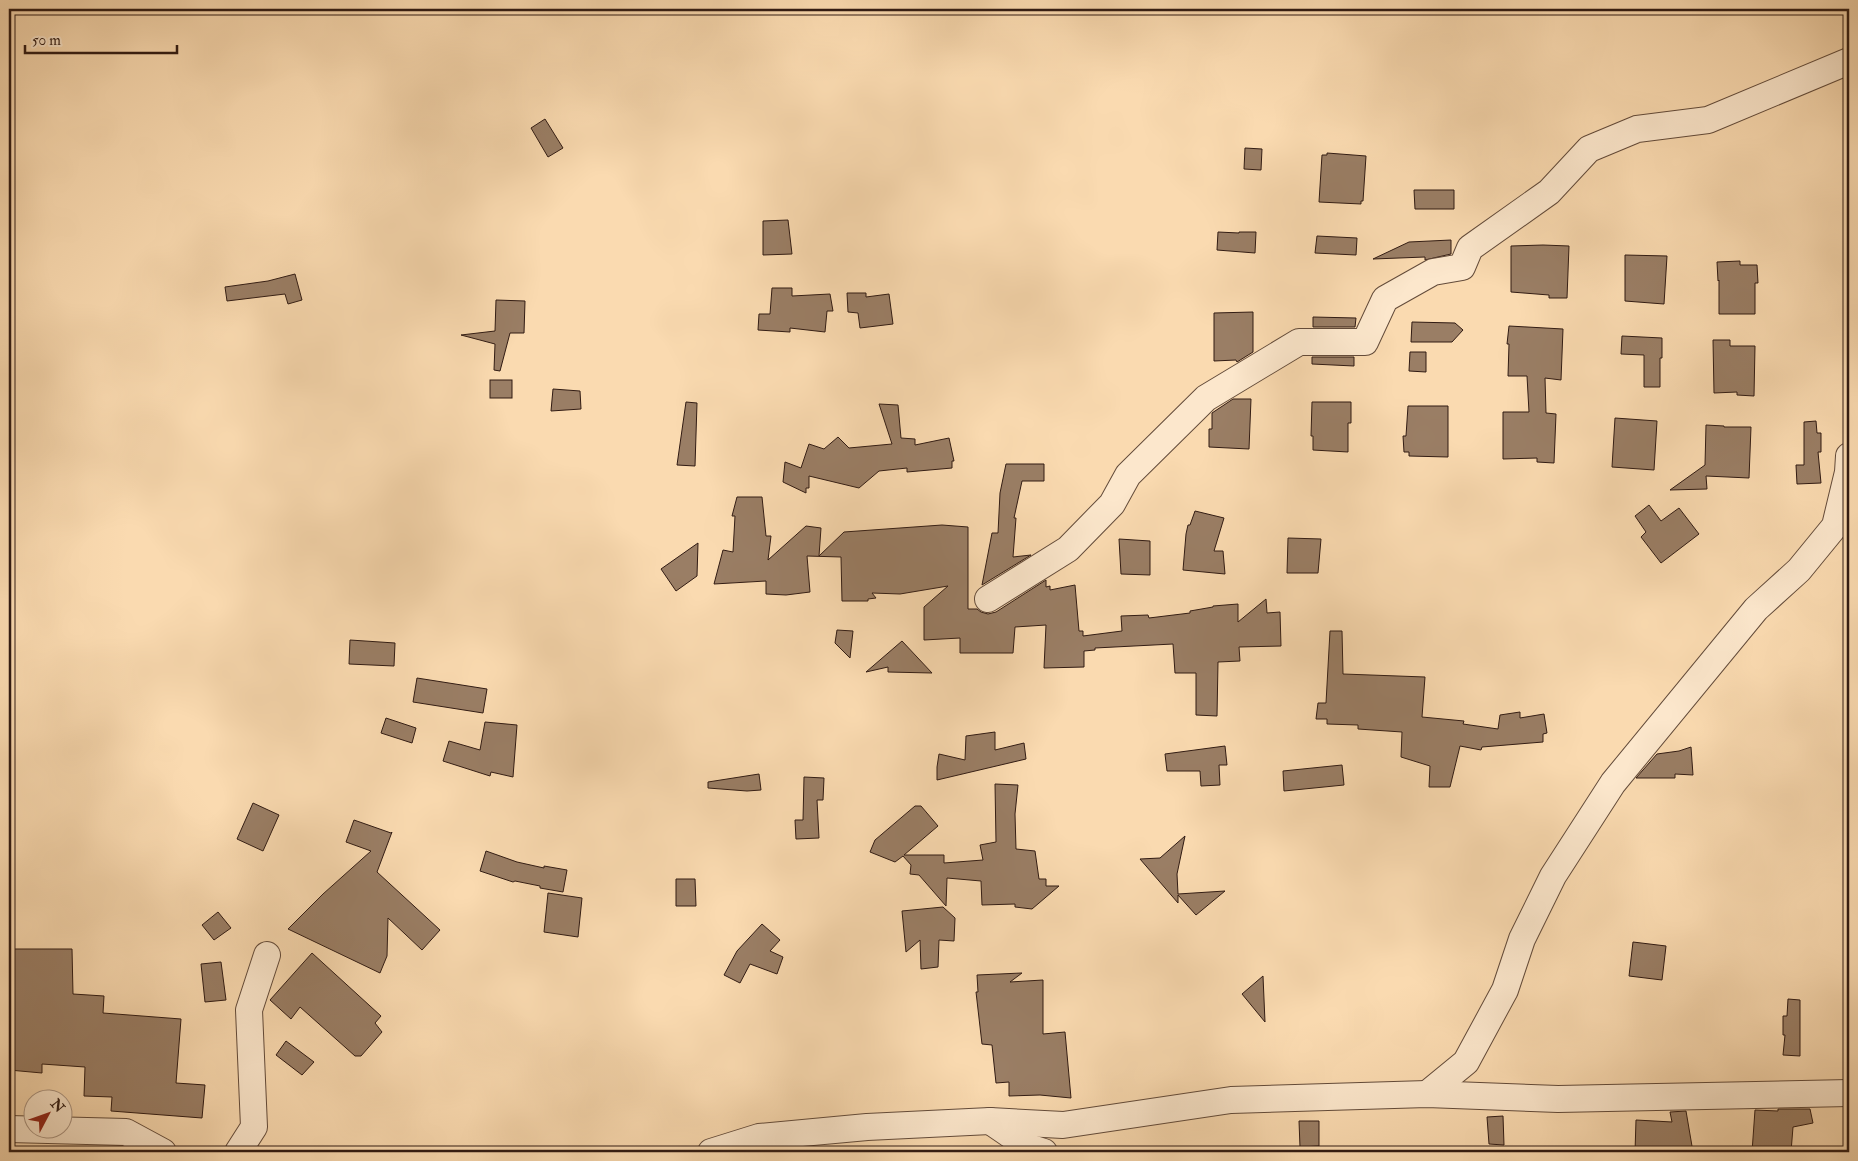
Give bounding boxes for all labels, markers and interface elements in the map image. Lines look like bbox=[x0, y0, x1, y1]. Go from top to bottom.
scale bar bbox=[25, 22, 178, 54]
text: 50 m bbox=[32, 31, 61, 50]
north arrow bbox=[22, 1088, 72, 1138]
text: N bbox=[46, 1095, 68, 1116]

